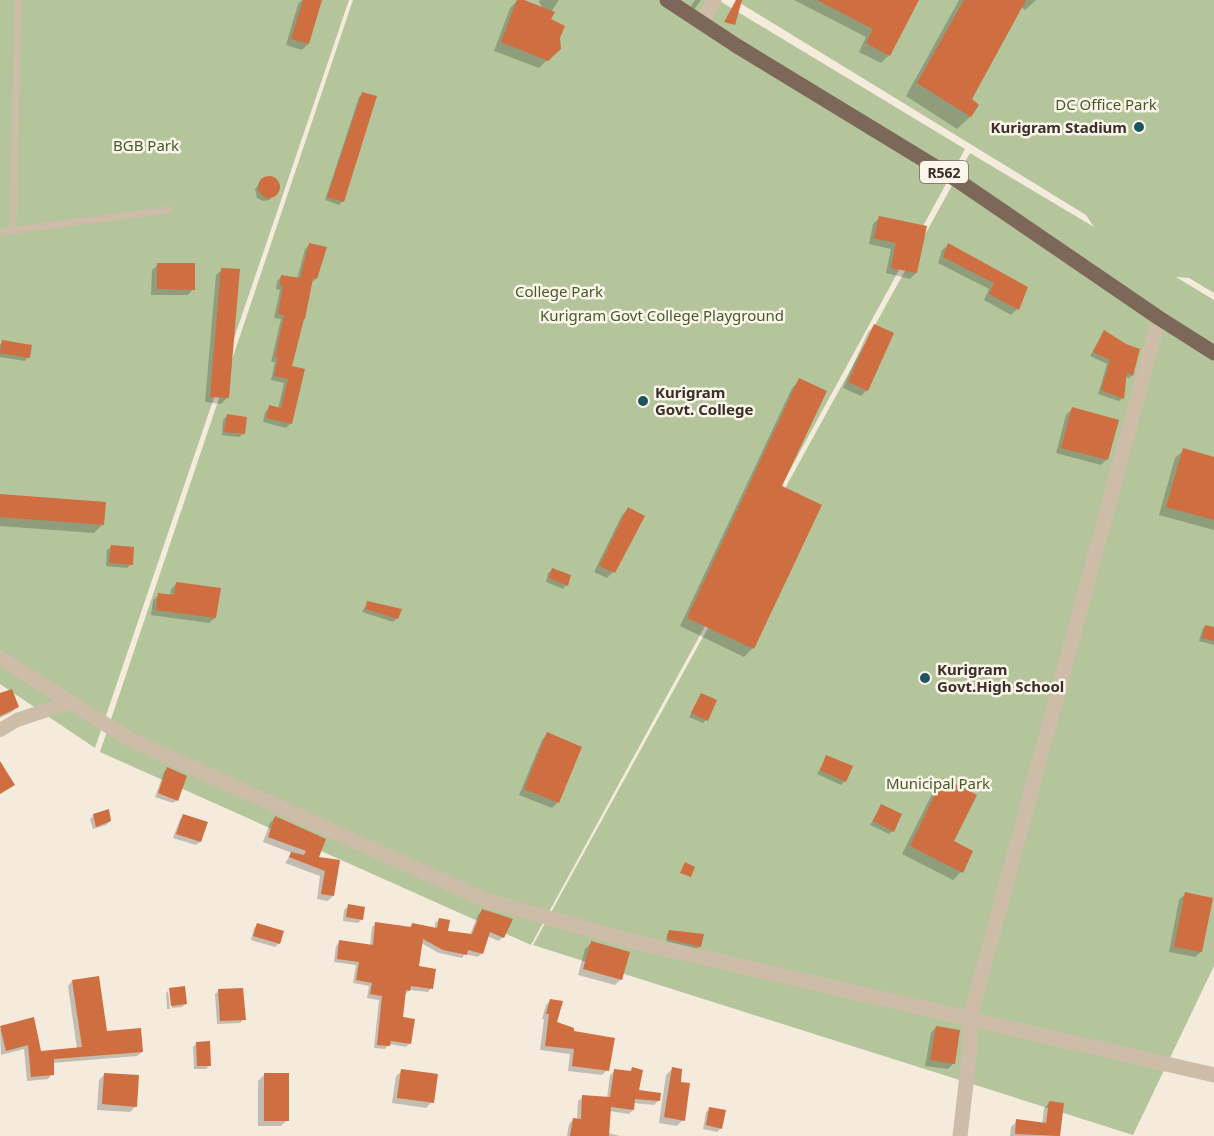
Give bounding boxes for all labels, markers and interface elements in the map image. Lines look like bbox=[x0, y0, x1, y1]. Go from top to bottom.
park label: DC Office Park bbox=[1055, 94, 1157, 114]
place label: Kurigram Stadium bbox=[991, 117, 1127, 137]
marker: Kurigram Stadium bbox=[1132, 120, 1146, 134]
park label: BGB Park bbox=[113, 135, 179, 155]
road number: R562 bbox=[920, 161, 968, 183]
park label: College Park bbox=[515, 281, 603, 301]
park label: Kurigram Govt College Playground bbox=[540, 305, 784, 325]
place label: Kurigram Govt. College bbox=[655, 382, 754, 419]
marker: Kurigram Govt. College bbox=[636, 394, 650, 408]
place label: Kurigram Govt.High School bbox=[937, 659, 1064, 696]
marker: Kurigram Govt.High School bbox=[918, 671, 932, 685]
park label: Municipal Park bbox=[886, 773, 990, 793]

